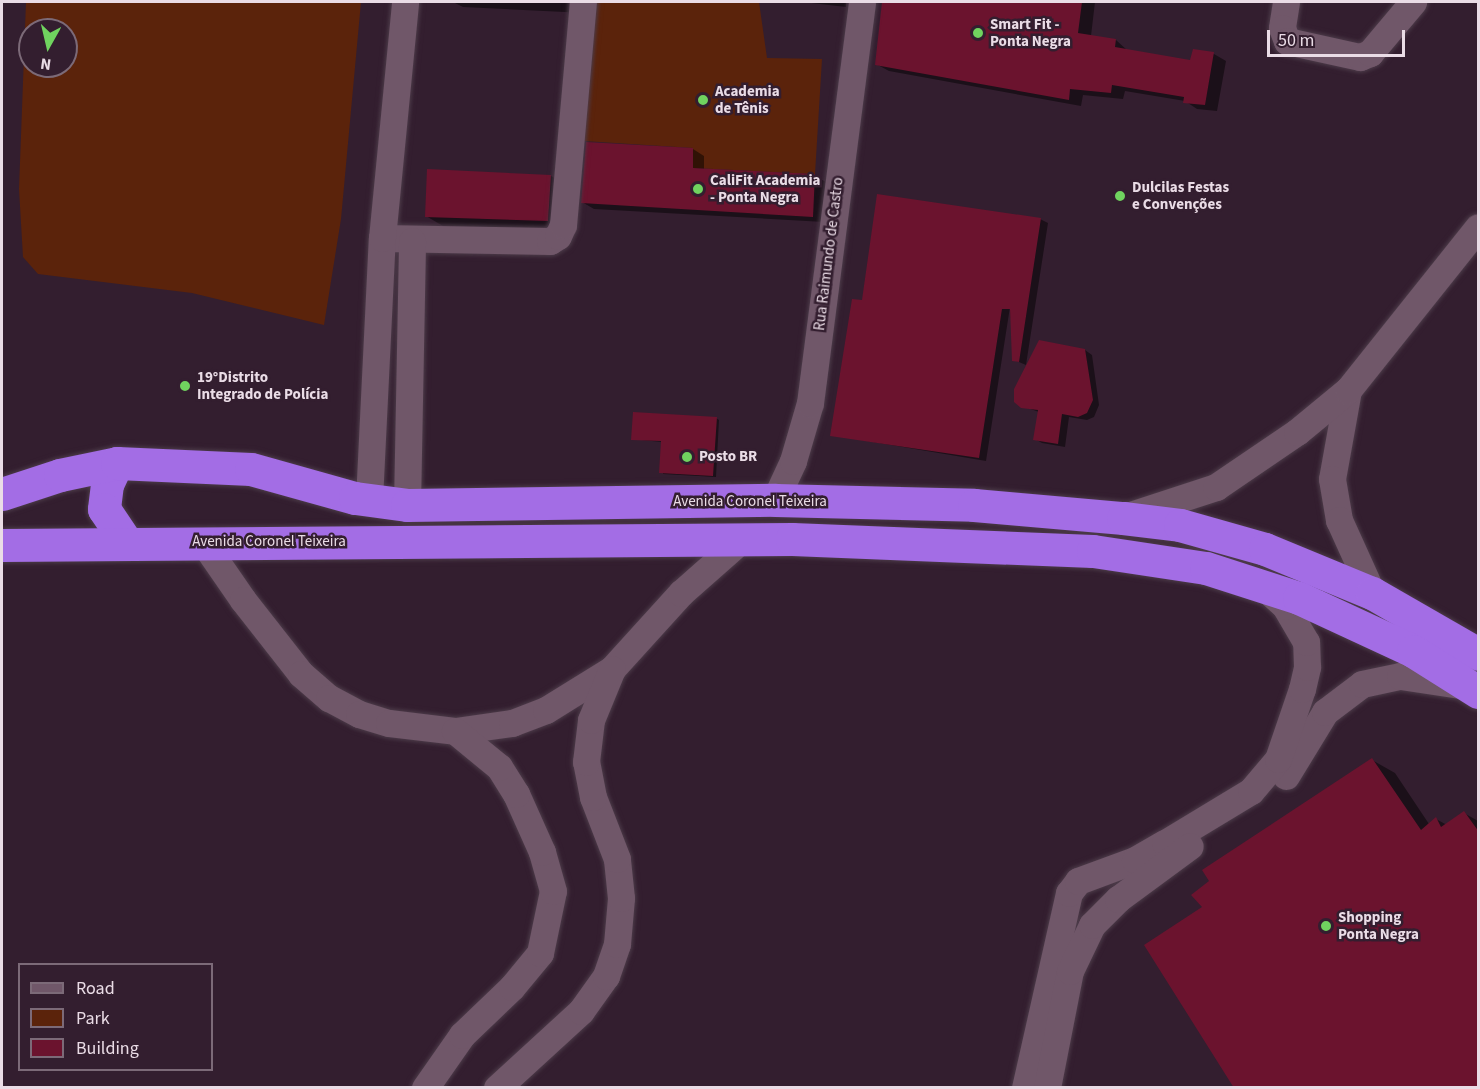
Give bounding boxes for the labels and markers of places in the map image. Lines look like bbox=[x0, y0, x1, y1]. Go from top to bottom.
place label: Smart Fit - Ponta Negra bbox=[990, 15, 1071, 50]
marker: Smart Fit - Ponta Negra bbox=[971, 26, 985, 40]
place label: Academia de Tênis bbox=[715, 82, 780, 117]
marker: Academia de Tênis bbox=[696, 93, 710, 107]
place label: CaliFit Academia - Ponta Negra bbox=[710, 171, 820, 206]
place label: Dulcilas Festas e Convenções bbox=[1132, 178, 1229, 213]
marker: CaliFit Academia - Ponta Negra bbox=[691, 182, 705, 196]
marker: Dulcilas Festas e Convenções bbox=[1113, 189, 1127, 203]
place label: 19°Distrito Integrado de Polícia bbox=[197, 368, 328, 403]
marker: 19°Distrito Integrado de Polícia bbox=[178, 379, 192, 393]
place label: Posto BR bbox=[699, 448, 757, 466]
marker: Posto BR bbox=[680, 450, 694, 464]
place label: Shopping Ponta Negra bbox=[1338, 908, 1419, 943]
marker: Shopping Ponta Negra bbox=[1319, 919, 1333, 933]

